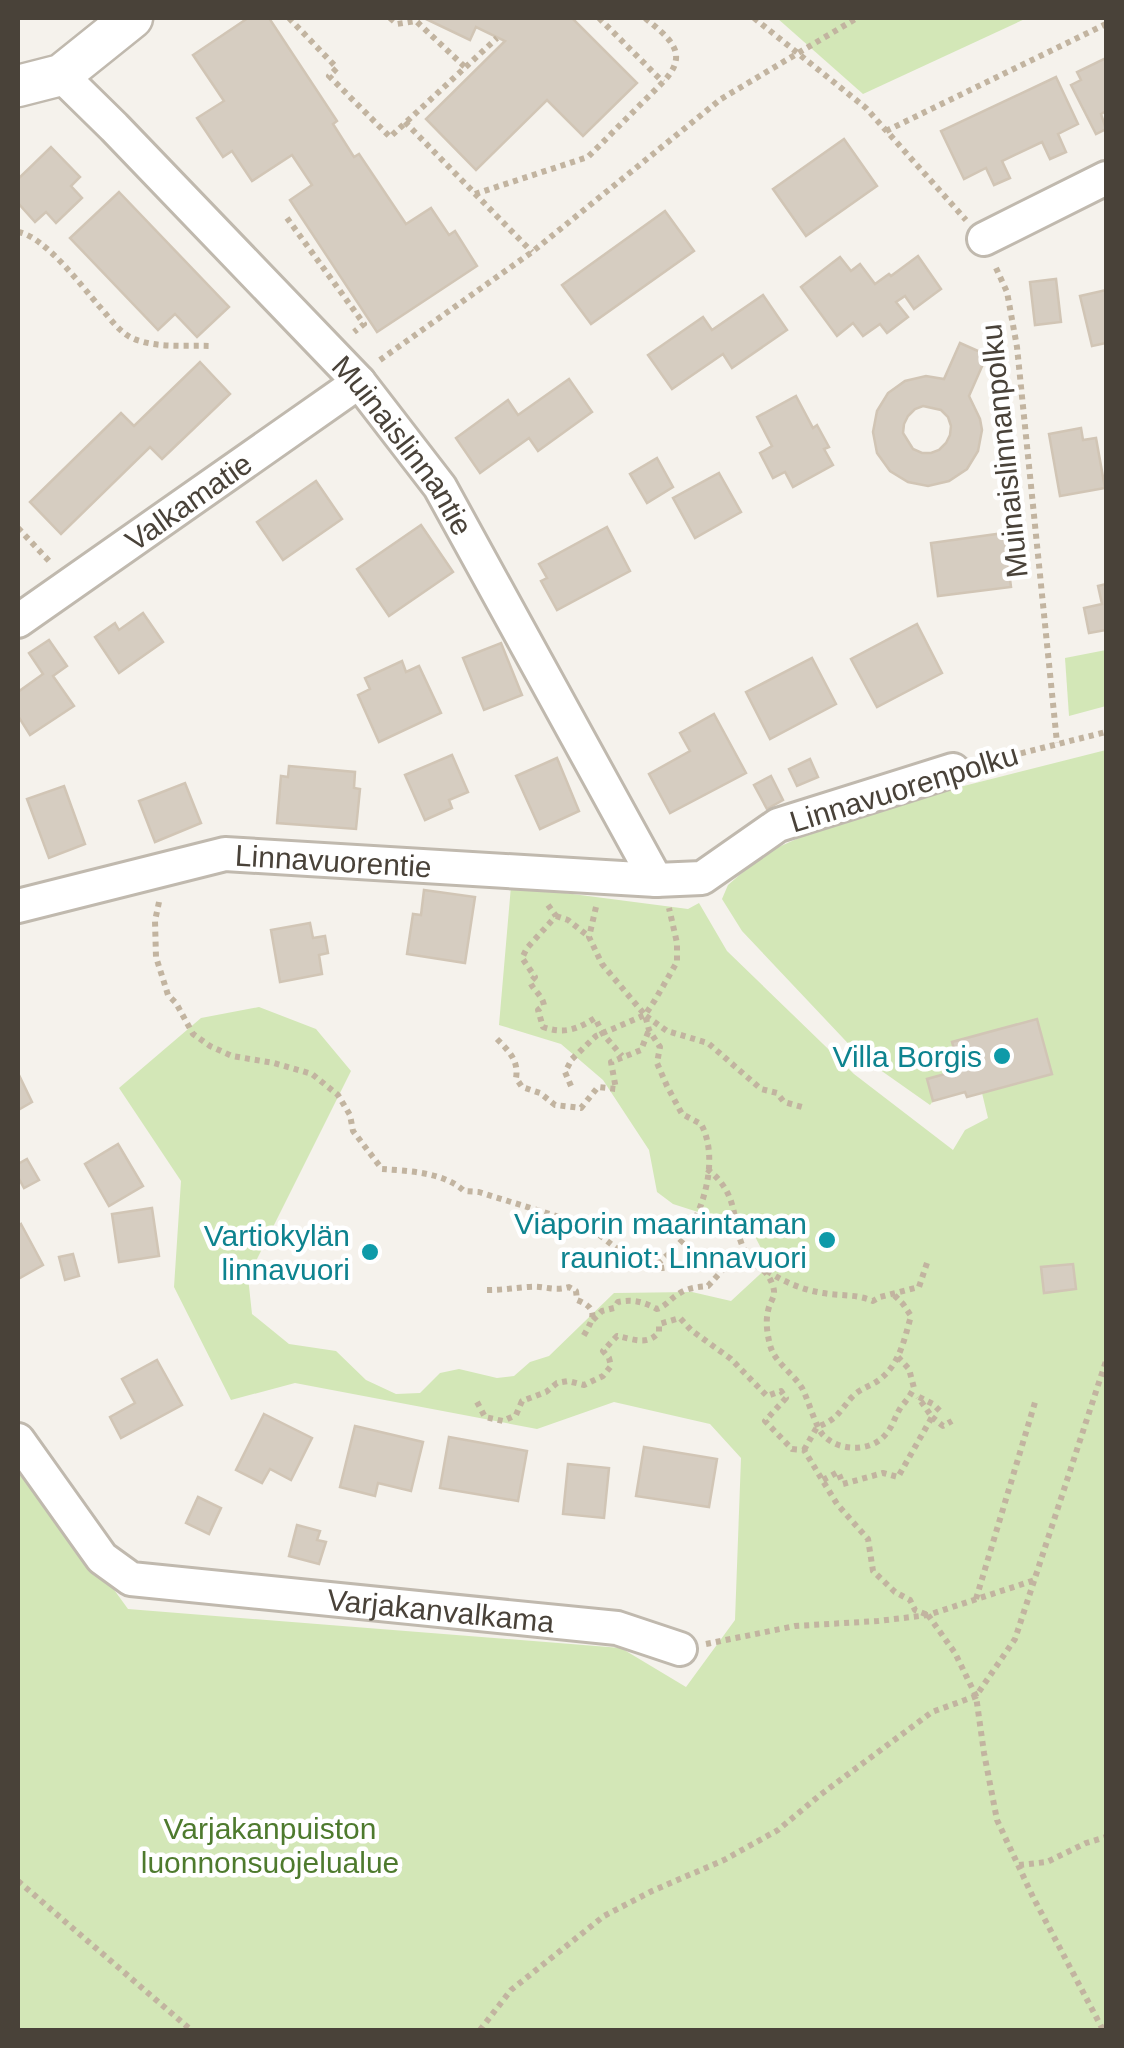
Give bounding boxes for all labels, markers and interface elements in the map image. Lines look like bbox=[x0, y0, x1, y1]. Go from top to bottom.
street label: Muinaislinnanpolku bbox=[974, 322, 1034, 580]
street label: Muinaislinnantie bbox=[326, 349, 480, 541]
street label: Valkamatie bbox=[119, 446, 258, 557]
street label: Linnavuorenpolku bbox=[786, 738, 1022, 838]
street label: Linnavuorentie bbox=[234, 838, 433, 883]
place label: Villa Borgis bbox=[832, 1040, 982, 1073]
marker: Villa Borgis bbox=[991, 1045, 1013, 1067]
place label: Viaporin maarintaman rauniot: Linnavuori bbox=[514, 1207, 807, 1274]
place label: Vartiokylän linnavuori bbox=[204, 1219, 350, 1286]
marker: Viaporin maarintaman rauniot: Linnavuori bbox=[816, 1229, 838, 1251]
marker: Vartiokylän linnavuori bbox=[359, 1241, 381, 1263]
street label: Varjakanvalkama bbox=[326, 1582, 556, 1638]
park label: Varjakanpuiston luonnonsuojelualue bbox=[141, 1812, 399, 1879]

